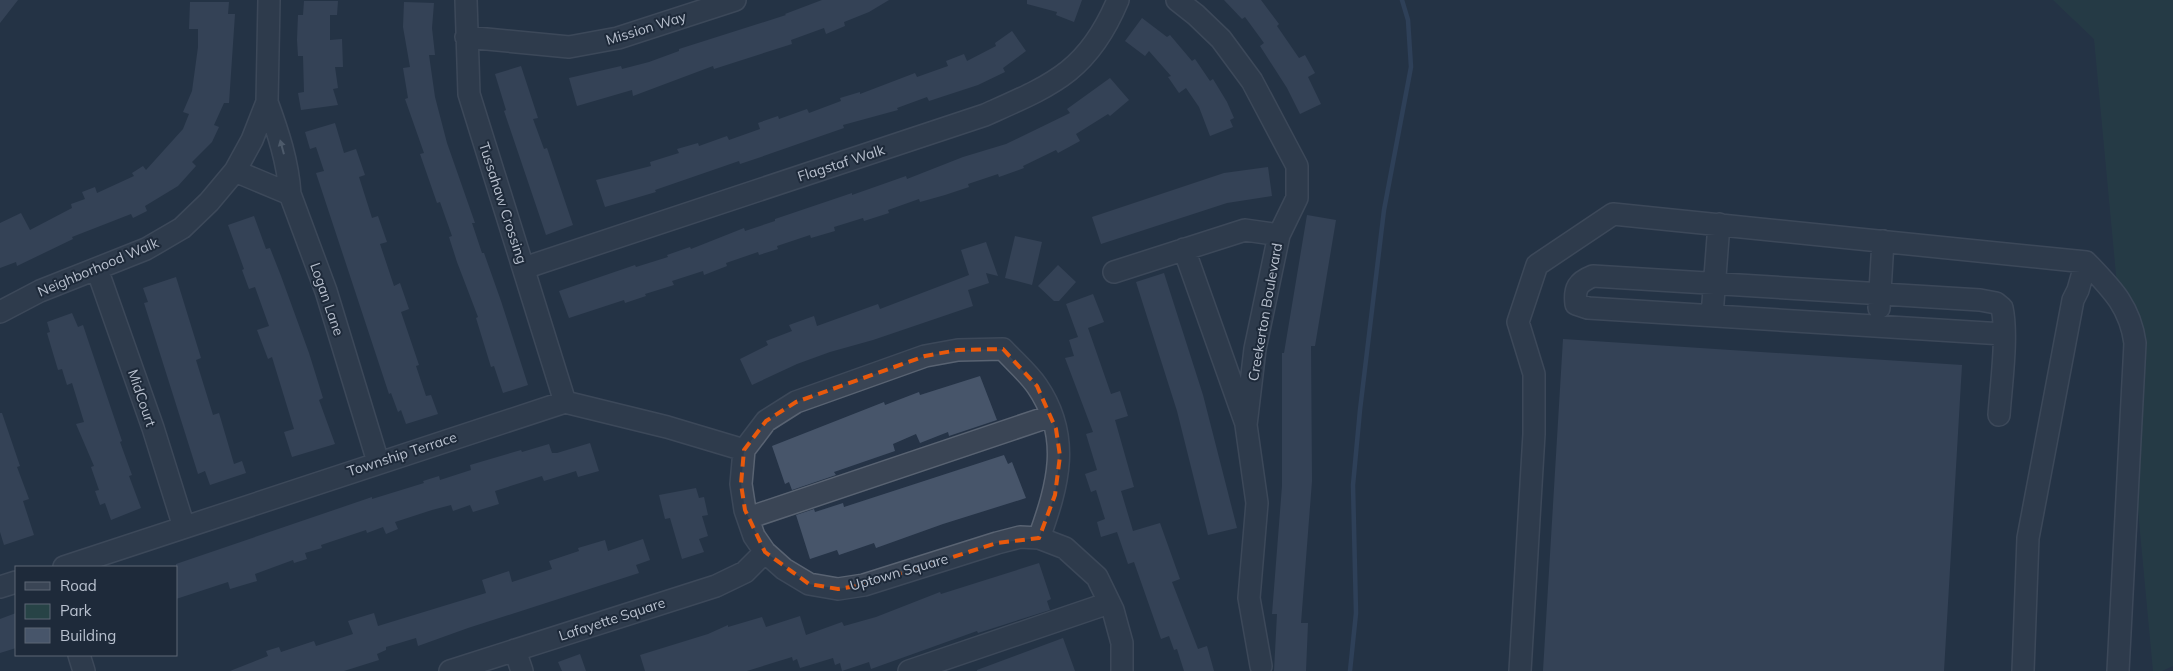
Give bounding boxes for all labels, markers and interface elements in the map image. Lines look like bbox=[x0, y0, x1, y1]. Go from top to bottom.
street label: Mission Way bbox=[604, 7, 689, 49]
one-way arrow bbox=[277, 140, 285, 155]
street label: Tussahaw Crossing bbox=[475, 140, 531, 266]
street label: Flagstaf Walk bbox=[795, 140, 887, 186]
street label: Neighborhood Walk bbox=[35, 233, 162, 301]
street label: Creekerton Boulevard bbox=[1244, 241, 1286, 383]
street label: Logan Lane bbox=[306, 260, 348, 338]
street label: MidCourt bbox=[124, 367, 160, 429]
street label: Township Terrace bbox=[345, 428, 459, 480]
street label: Uptown Square bbox=[848, 549, 950, 595]
legend bbox=[15, 566, 178, 656]
text: Road bbox=[60, 576, 97, 595]
street label: Lafayette Square bbox=[556, 593, 668, 645]
text: Park bbox=[60, 601, 92, 620]
text: Building bbox=[60, 626, 116, 645]

